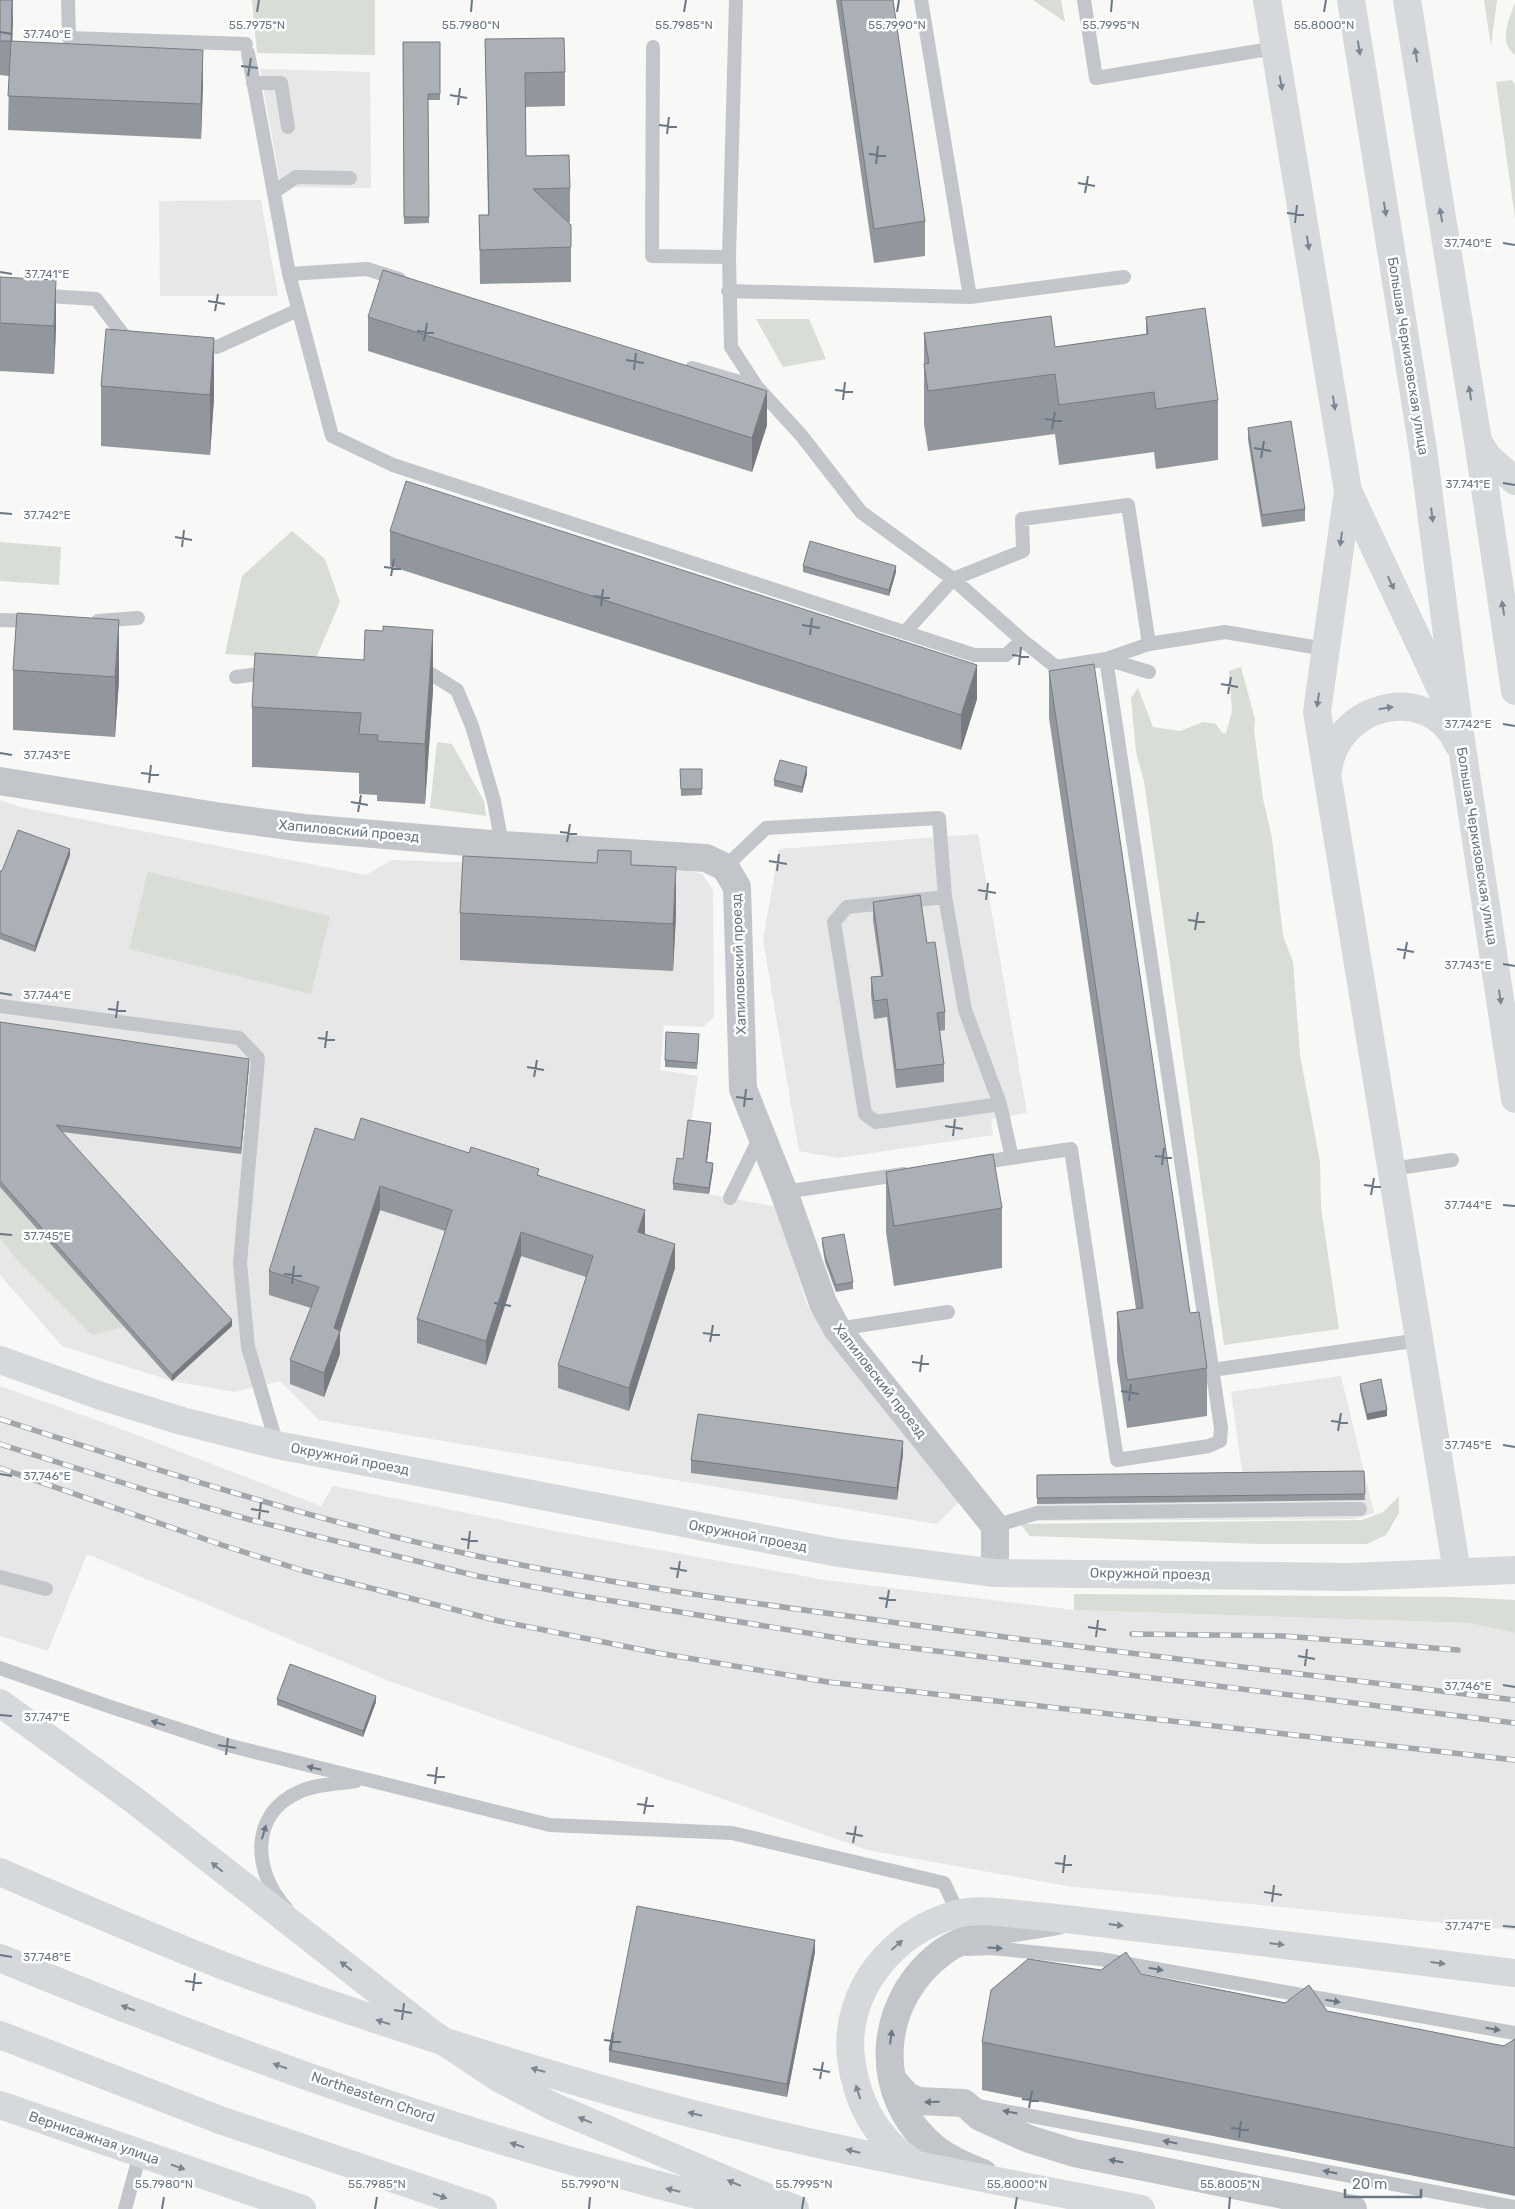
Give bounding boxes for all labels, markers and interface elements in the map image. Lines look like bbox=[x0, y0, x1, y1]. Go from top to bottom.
text: 55.7975°N bbox=[229, 18, 285, 32]
text: 55.7980°N bbox=[442, 18, 500, 32]
text: 55.7985°N bbox=[655, 18, 713, 32]
text: 55.7990°N bbox=[868, 18, 926, 32]
text: 55.7995°N bbox=[1082, 18, 1140, 32]
text: 55.8000°N bbox=[1294, 18, 1354, 32]
text: 37.740°E bbox=[23, 27, 71, 41]
one-way arrow bbox=[1355, 40, 1363, 56]
one-way arrow bbox=[1411, 46, 1419, 62]
one-way arrow bbox=[1277, 75, 1285, 91]
one-way arrow bbox=[1381, 201, 1389, 217]
one-way arrow bbox=[1437, 207, 1445, 223]
one-way arrow bbox=[1304, 235, 1312, 251]
text: 37.740°E bbox=[1444, 236, 1492, 250]
street label: Большая Черкизовская улица bbox=[1384, 256, 1432, 456]
text: 37.741°E bbox=[24, 267, 70, 281]
one-way arrow bbox=[1465, 384, 1473, 400]
one-way arrow bbox=[1331, 396, 1339, 412]
text: 37.741°E bbox=[1445, 477, 1491, 491]
text: 37.742°E bbox=[23, 508, 71, 522]
one-way arrow bbox=[1428, 508, 1436, 524]
one-way arrow bbox=[1337, 532, 1345, 548]
one-way arrow bbox=[1387, 575, 1396, 590]
one-way arrow bbox=[1498, 600, 1506, 616]
one-way arrow bbox=[1314, 692, 1322, 708]
one-way arrow bbox=[1378, 704, 1394, 712]
text: 37.742°E bbox=[1444, 717, 1492, 731]
street label: Большая Черкизовская улица bbox=[1453, 746, 1501, 946]
text: 37.743°E bbox=[23, 748, 71, 762]
street label: Хапиловский проезд bbox=[278, 816, 420, 846]
street label: Хапиловский проезд bbox=[728, 893, 750, 1035]
text: 37.743°E bbox=[1444, 958, 1492, 972]
text: 37.744°E bbox=[23, 988, 71, 1002]
one-way arrow bbox=[1496, 989, 1504, 1005]
text: 37.744°E bbox=[1444, 1198, 1492, 1212]
text: 37.745°E bbox=[23, 1229, 71, 1243]
street label: Хапиловский проезд bbox=[830, 1320, 930, 1442]
text: 37.745°E bbox=[1444, 1438, 1492, 1452]
street label: Окружной проезд bbox=[289, 1439, 411, 1479]
text: 37.746°E bbox=[23, 1469, 71, 1483]
street label: Окружной проезд bbox=[687, 1516, 809, 1556]
street label: Окружной проезд bbox=[1090, 1564, 1210, 1584]
text: 37.746°E bbox=[1444, 1679, 1492, 1693]
text: 37.747°E bbox=[24, 1710, 70, 1724]
one-way arrow bbox=[150, 1718, 165, 1726]
one-way arrow bbox=[306, 1764, 321, 1772]
one-way arrow bbox=[261, 1825, 269, 1840]
one-way arrow bbox=[211, 1861, 224, 1872]
text: 37.747°E bbox=[1445, 1919, 1491, 1933]
one-way arrow bbox=[1108, 1921, 1124, 1929]
one-way arrow bbox=[891, 1939, 903, 1951]
one-way arrow bbox=[1269, 1940, 1285, 1948]
one-way arrow bbox=[987, 1945, 1003, 1953]
text: 37.748°E bbox=[23, 1950, 71, 1964]
one-way arrow bbox=[1431, 1960, 1447, 1968]
one-way arrow bbox=[339, 1961, 353, 1971]
one-way arrow bbox=[1148, 1966, 1164, 1974]
one-way arrow bbox=[1325, 1997, 1341, 2005]
one-way arrow bbox=[120, 2004, 135, 2012]
one-way arrow bbox=[375, 2018, 390, 2026]
one-way arrow bbox=[1485, 2026, 1501, 2034]
one-way arrow bbox=[887, 2029, 895, 2045]
one-way arrow bbox=[273, 2061, 288, 2069]
one-way arrow bbox=[530, 2066, 545, 2074]
street label: Northeastern Chord bbox=[309, 2068, 437, 2126]
one-way arrow bbox=[854, 2085, 862, 2100]
one-way arrow bbox=[924, 2098, 940, 2106]
one-way arrow bbox=[1002, 2107, 1018, 2115]
street label: Вернисажная улица bbox=[27, 2108, 161, 2168]
one-way arrow bbox=[687, 2110, 702, 2118]
one-way arrow bbox=[577, 2115, 592, 2123]
one-way arrow bbox=[1162, 2138, 1177, 2146]
one-way arrow bbox=[510, 2140, 525, 2148]
one-way arrow bbox=[844, 2146, 860, 2154]
one-way arrow bbox=[1108, 2157, 1124, 2165]
one-way arrow bbox=[171, 2164, 186, 2171]
scale bar bbox=[1345, 2166, 1421, 2198]
one-way arrow bbox=[1321, 2168, 1337, 2176]
text: 20 m bbox=[1352, 2175, 1387, 2193]
text: 55.7980°N bbox=[135, 2177, 193, 2191]
text: 55.7985°N bbox=[348, 2177, 406, 2191]
text: 55.7990°N bbox=[561, 2177, 619, 2191]
text: 55.7995°N bbox=[775, 2177, 833, 2191]
text: 55.8000°N bbox=[987, 2177, 1047, 2191]
text: 55.8005°N bbox=[1200, 2177, 1260, 2191]
one-way arrow bbox=[727, 2179, 741, 2187]
one-way arrow bbox=[666, 2186, 681, 2194]
one-way arrow bbox=[433, 2193, 448, 2200]

